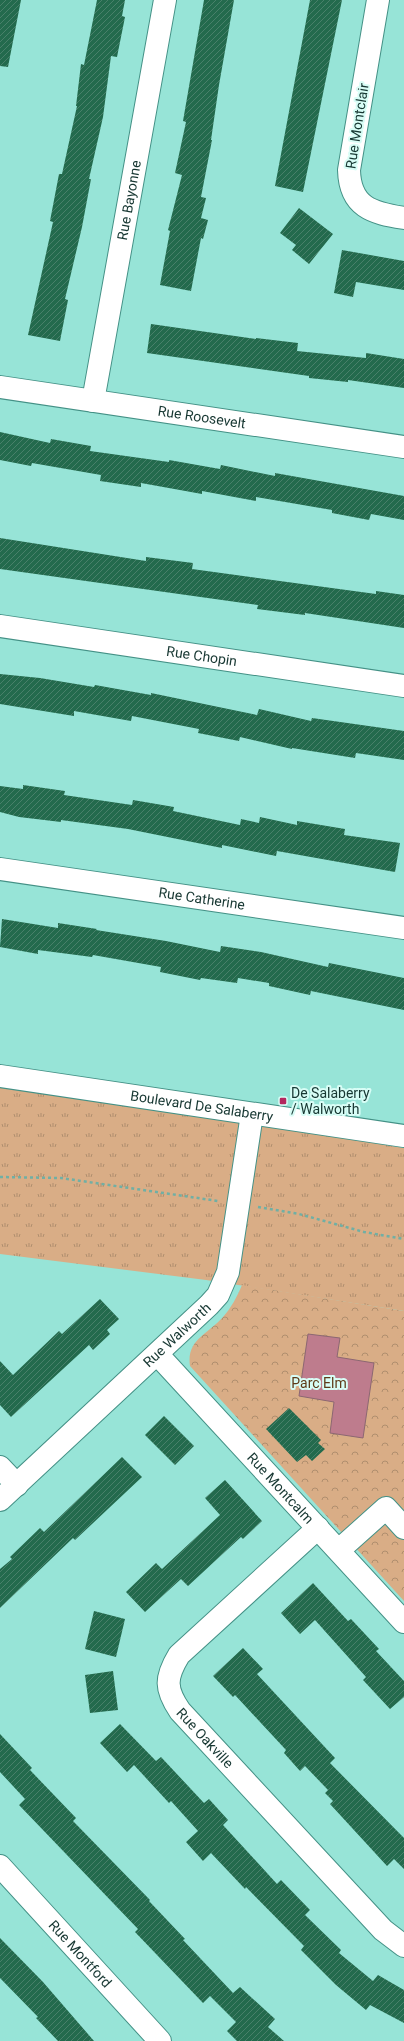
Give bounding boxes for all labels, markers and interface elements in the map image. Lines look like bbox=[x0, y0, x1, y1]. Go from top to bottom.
street label: Rue Montclair bbox=[342, 82, 372, 170]
street label: Rue Bayonne bbox=[114, 159, 144, 241]
street label: Rue Roosevelt bbox=[157, 403, 247, 431]
street label: Rue Chopin bbox=[165, 643, 238, 669]
street label: Rue Catherine bbox=[158, 884, 246, 913]
place label: De Salaberry / Walworth bbox=[291, 1085, 370, 1117]
street label: Boulevard De Salaberry bbox=[129, 1087, 275, 1125]
marker: De Salaberry / Walworth bbox=[278, 1096, 288, 1106]
street label: Rue Walworth bbox=[140, 1300, 214, 1370]
park label: Parc Elm bbox=[291, 1375, 347, 1391]
street label: Rue Montcalm bbox=[244, 1449, 317, 1527]
street label: Rue Oakville bbox=[173, 1705, 237, 1771]
street label: Rue Montford bbox=[46, 1917, 115, 1991]

